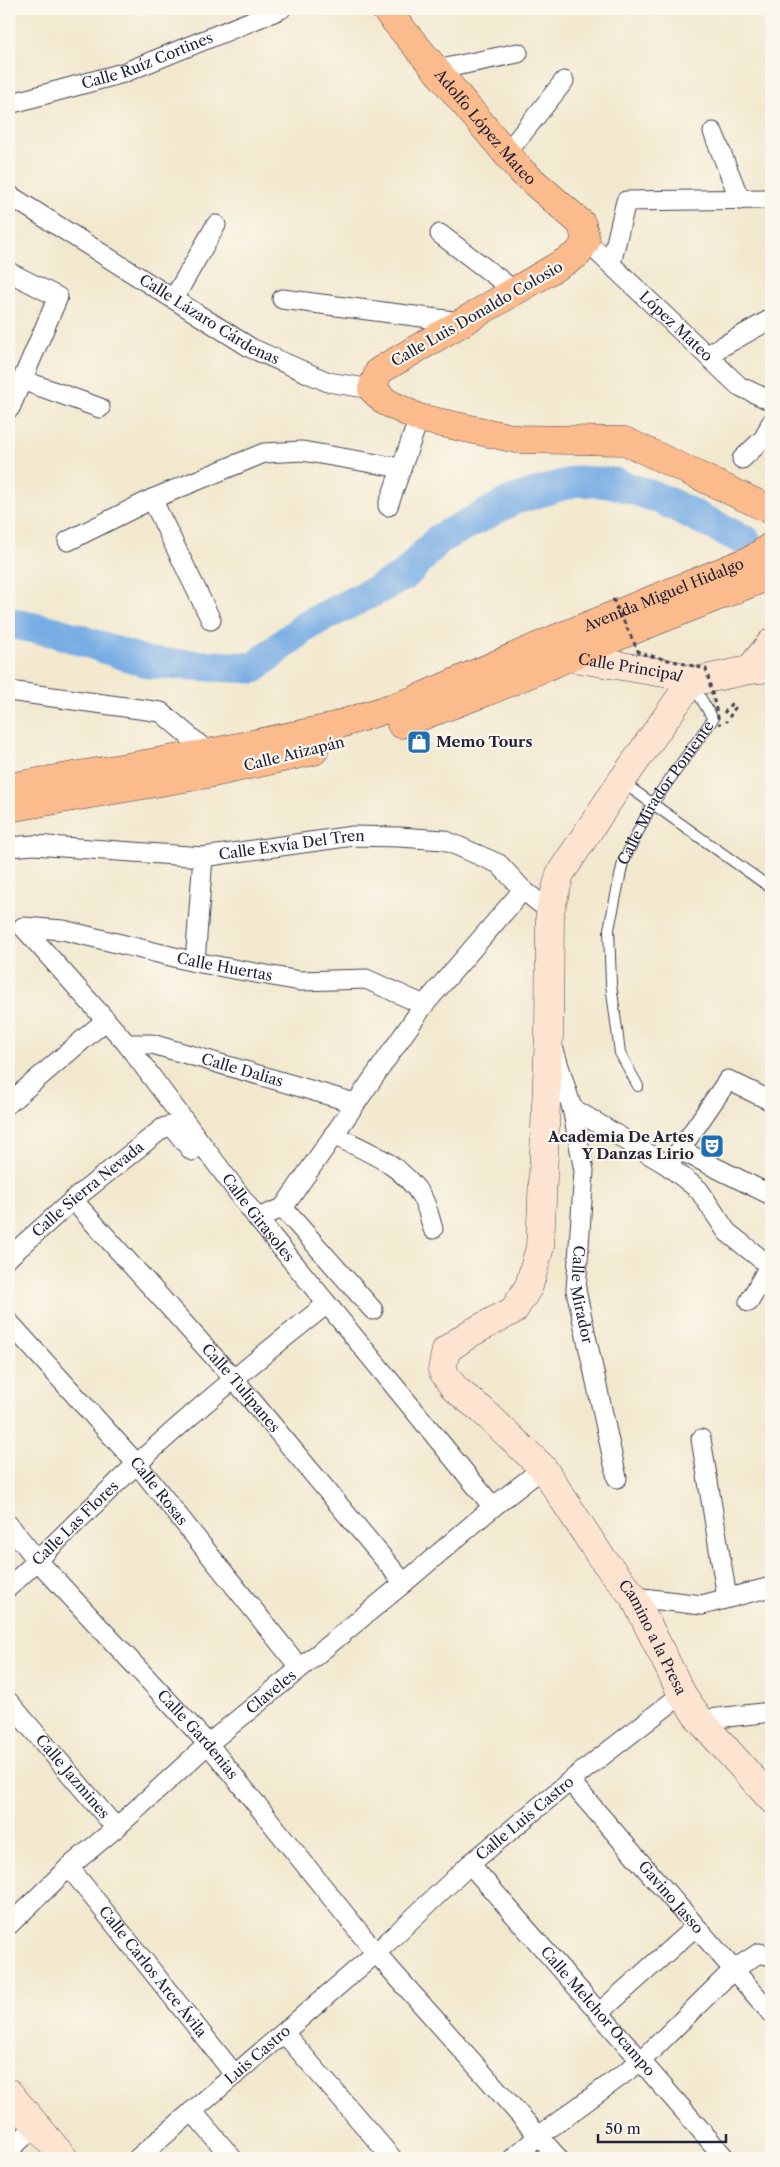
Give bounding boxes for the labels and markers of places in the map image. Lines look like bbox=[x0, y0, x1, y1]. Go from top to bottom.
shop icon: Memo Tours bbox=[406, 729, 432, 755]
place label: Memo Tours bbox=[436, 732, 532, 751]
place label: Academia De Artes Y Danzas Lirio bbox=[547, 1127, 694, 1163]
theatre icon: Academia De Artes Y Danzas Lirio bbox=[699, 1133, 725, 1159]

